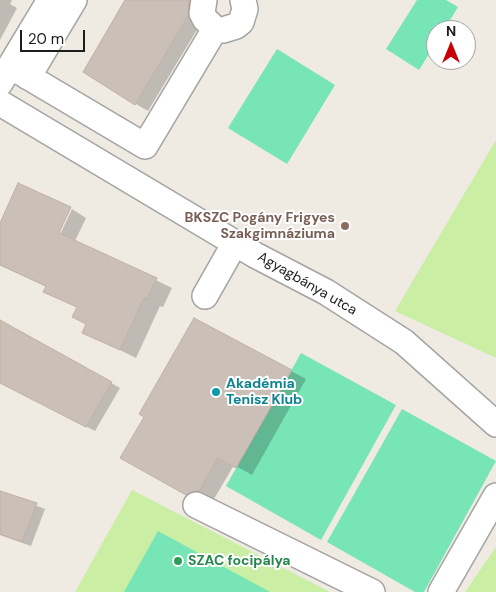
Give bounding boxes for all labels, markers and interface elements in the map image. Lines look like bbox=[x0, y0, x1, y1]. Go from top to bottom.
scale bar bbox=[22, 20, 88, 52]
north arrow bbox=[426, 20, 476, 70]
text: N bbox=[446, 22, 456, 40]
text: 20 m bbox=[28, 29, 64, 49]
place label: BKSZC Pogány Frigyes Szakgimnáziuma bbox=[185, 210, 335, 242]
marker: BKSZC Pogány Frigyes Szakgimnáziuma bbox=[339, 220, 351, 232]
street label: Agyagbánya utca bbox=[254, 249, 360, 319]
place label: Akadémia Tenisz Klub bbox=[226, 376, 302, 408]
marker: Akadémia Tenisz Klub bbox=[210, 386, 222, 398]
place label: SZAC focipálya bbox=[188, 553, 291, 569]
marker: SZAC focipálya bbox=[172, 555, 184, 567]

